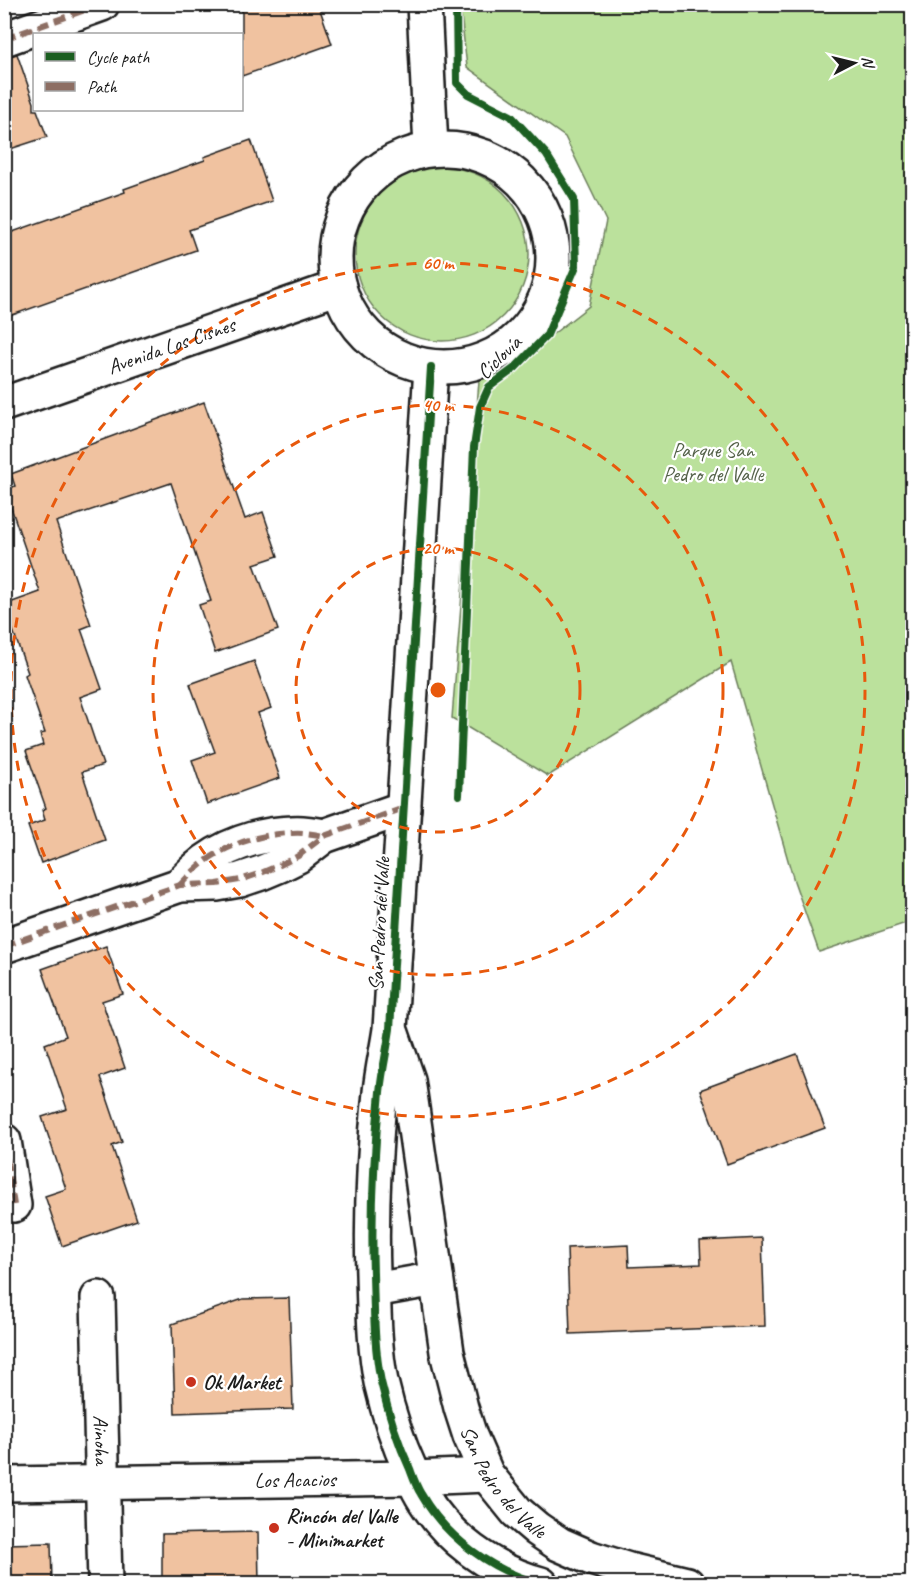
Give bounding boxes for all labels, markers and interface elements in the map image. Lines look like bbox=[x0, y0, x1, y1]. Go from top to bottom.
legend bbox=[33, 33, 243, 111]
north arrow bbox=[824, 33, 884, 93]
text: Cycle path bbox=[87, 46, 150, 68]
text: N bbox=[857, 55, 879, 70]
text: Path bbox=[87, 76, 117, 98]
text: 60 m bbox=[422, 252, 455, 274]
street label: Avenida Los Cisnes bbox=[104, 311, 240, 380]
street label: Ciclovía bbox=[471, 328, 528, 385]
text: 40 m bbox=[423, 394, 455, 416]
park label: Parque San Pedro del Valle bbox=[663, 437, 764, 487]
text: 20 m bbox=[423, 537, 455, 559]
centre of rings bbox=[428, 680, 448, 700]
street label: San Pedro del Valle bbox=[363, 855, 396, 991]
place label: Ok Market bbox=[203, 1369, 283, 1395]
marker: Ok Market bbox=[184, 1375, 198, 1389]
street label: Ainoha bbox=[88, 1415, 115, 1467]
street label: San Pedro del Valle bbox=[455, 1423, 552, 1545]
street label: Los Acacios bbox=[254, 1466, 338, 1493]
place label: Rincón del Valle - Minimarket bbox=[286, 1503, 399, 1553]
marker: Rincón del Valle - Minimarket bbox=[267, 1521, 281, 1535]

